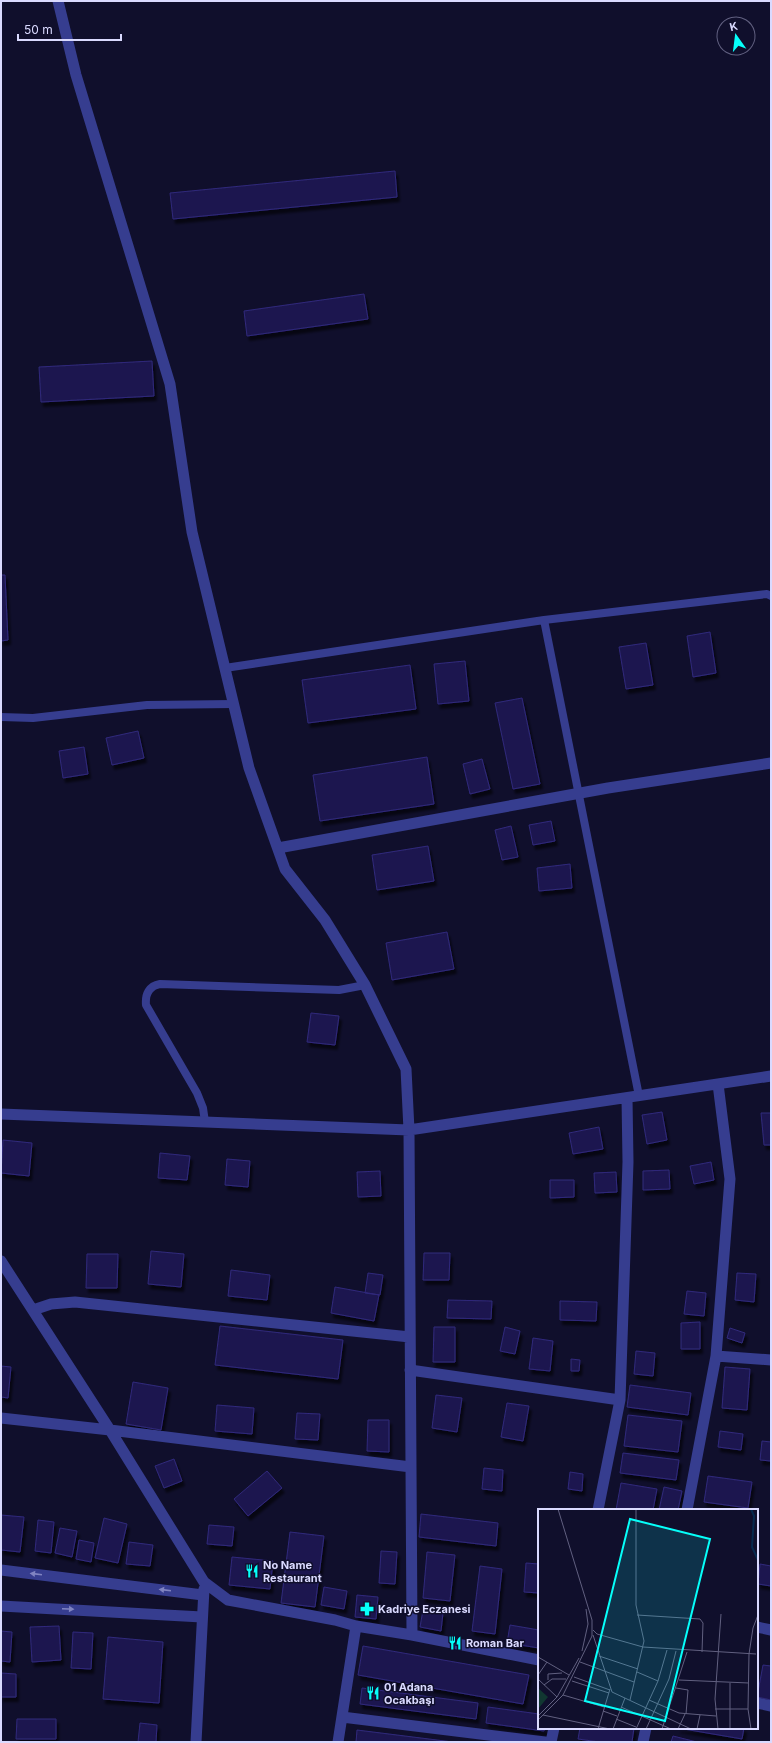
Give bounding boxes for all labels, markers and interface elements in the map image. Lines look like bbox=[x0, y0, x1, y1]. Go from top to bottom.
scale bar bbox=[18, 16, 121, 42]
north arrow bbox=[716, 16, 756, 56]
text: K bbox=[728, 19, 739, 34]
text: 50 m bbox=[24, 22, 53, 37]
inset map bbox=[538, 1509, 758, 1729]
place label: No Name Restaurant bbox=[263, 1558, 322, 1585]
restaurant icon: No Name Restaurant bbox=[244, 1563, 260, 1579]
one-way arrow bbox=[30, 1571, 42, 1577]
one-way arrow bbox=[159, 1587, 171, 1594]
pharmacy icon: Kadriye Eczanesi bbox=[359, 1601, 375, 1617]
place label: Kadriye Eczanesi bbox=[378, 1602, 471, 1616]
one-way arrow bbox=[62, 1606, 74, 1613]
restaurant icon: Roman Bar bbox=[447, 1635, 463, 1651]
place label: Roman Bar bbox=[466, 1636, 524, 1650]
place label: 01 Adana Ocakbaşı bbox=[384, 1680, 434, 1707]
restaurant icon: 01 Adana Ocakbaşı bbox=[365, 1685, 381, 1701]

